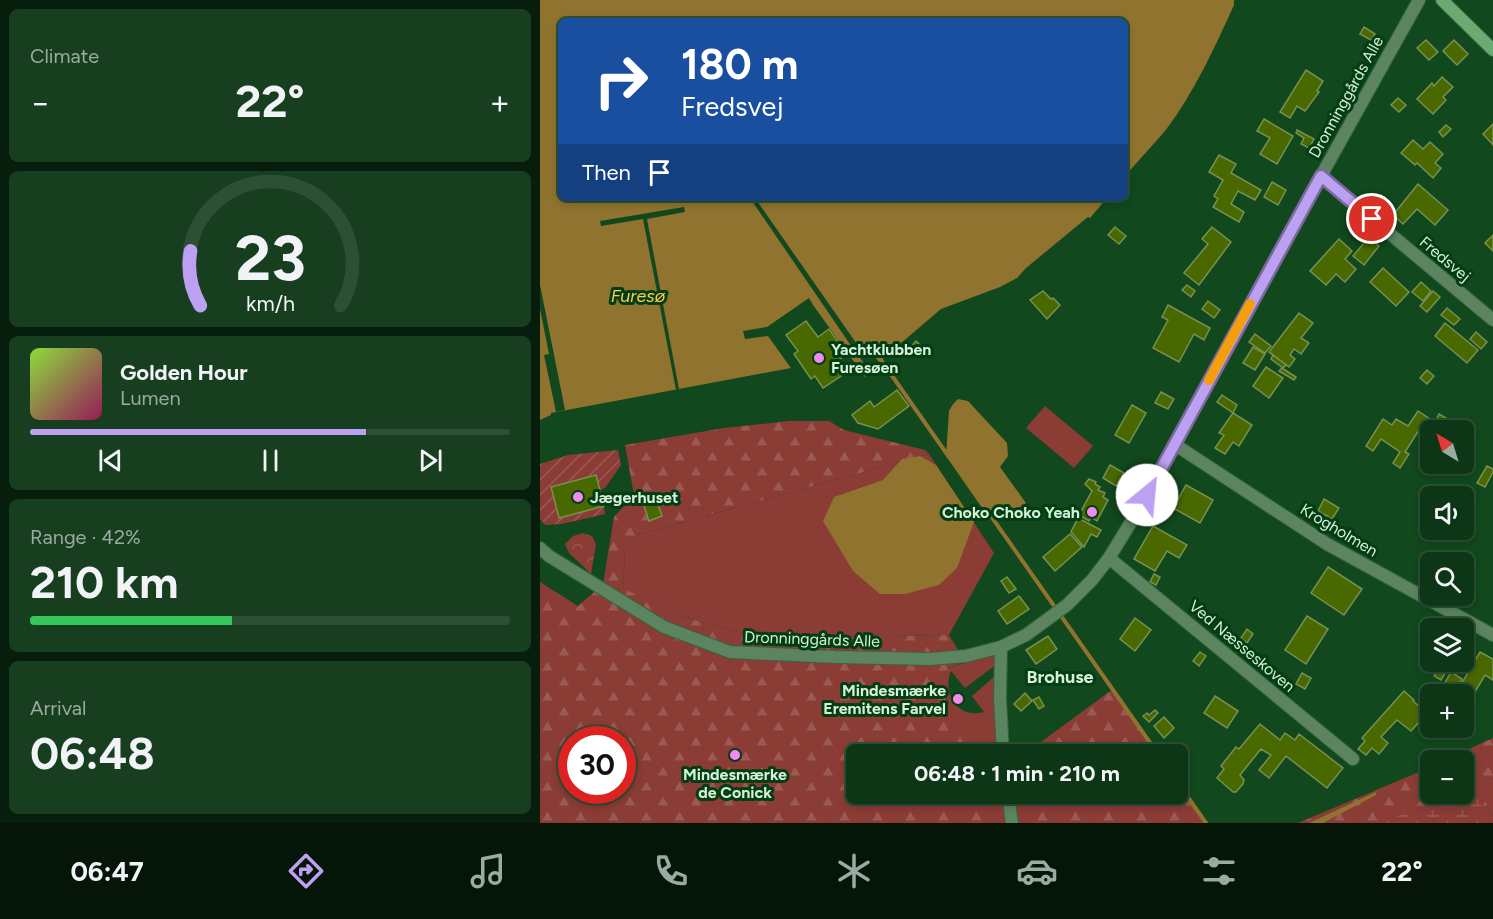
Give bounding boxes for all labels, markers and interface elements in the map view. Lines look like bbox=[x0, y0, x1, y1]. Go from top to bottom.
street label: Dronninggårds Alle bbox=[1305, 33, 1387, 161]
text: 180 m bbox=[681, 39, 798, 90]
icon: right bbox=[582, 42, 660, 120]
text: Climate bbox=[30, 44, 99, 68]
text: 22° bbox=[235, 74, 305, 128]
text: − bbox=[30, 83, 51, 122]
text: + bbox=[489, 83, 510, 122]
text: Fredsvej bbox=[681, 90, 783, 123]
icon: arrive bbox=[643, 156, 676, 189]
text: Then bbox=[582, 159, 631, 186]
pin bbox=[1346, 193, 1397, 244]
icon: arrive bbox=[1355, 202, 1388, 235]
text: 23 bbox=[235, 221, 305, 296]
street label: Fredsvej bbox=[1416, 232, 1474, 286]
water label: Furesø bbox=[611, 285, 666, 307]
text: km/h bbox=[246, 292, 294, 317]
place label: Yachtklubben Furesøen bbox=[831, 340, 931, 377]
marker: Yachtklubben Furesøen bbox=[812, 351, 826, 365]
text: Golden Hour bbox=[120, 359, 248, 386]
text: Lumen bbox=[120, 386, 181, 410]
north arrow bbox=[1420, 420, 1474, 474]
map controls bbox=[1420, 420, 1474, 804]
icon: previous bbox=[94, 444, 127, 477]
icon: pause bbox=[254, 444, 287, 477]
icon: next bbox=[414, 444, 447, 477]
position arrow bbox=[1115, 463, 1179, 527]
button: sound bbox=[1420, 486, 1474, 540]
place label: Jægerhuset bbox=[590, 488, 678, 507]
marker: Jægerhuset bbox=[571, 490, 585, 504]
street label: Krogholmen bbox=[1297, 499, 1381, 561]
place label: Choko Choko Yeah bbox=[942, 503, 1080, 522]
marker: Choko Choko Yeah bbox=[1085, 505, 1099, 519]
text: Range · 42% bbox=[30, 525, 141, 549]
button: search bbox=[1420, 552, 1474, 606]
text: 210 km bbox=[30, 555, 178, 609]
street label: Ved Næsseskoven bbox=[1185, 596, 1299, 696]
button: layers bbox=[1420, 618, 1474, 672]
street label: Dronninggårds Alle bbox=[744, 627, 881, 651]
district label: Brohuse bbox=[1026, 666, 1094, 688]
place label: Mindesmærke Eremitens Farvel bbox=[823, 681, 946, 718]
button: + bbox=[1420, 684, 1474, 738]
marker: Mindesmærke Eremitens Farvel bbox=[951, 692, 965, 706]
text: Arrival bbox=[30, 696, 86, 720]
text: 06:48 bbox=[30, 726, 155, 780]
speed limit sign: 30 bbox=[558, 726, 636, 804]
marker: Mindesmærke de Conick bbox=[728, 748, 742, 762]
button: − bbox=[1420, 750, 1474, 804]
text: 06:48 · 1 min · 210 m bbox=[914, 760, 1120, 787]
place label: Mindesmærke de Conick bbox=[683, 765, 787, 802]
icon: directions bbox=[285, 850, 327, 892]
icon: music bbox=[467, 850, 509, 892]
icon: phone bbox=[650, 850, 692, 892]
icon: climate bbox=[833, 850, 875, 892]
icon: car bbox=[1016, 850, 1058, 892]
icon: filters bbox=[1198, 850, 1240, 892]
text: 06:47 bbox=[70, 855, 144, 888]
text: 22° bbox=[1381, 855, 1423, 888]

